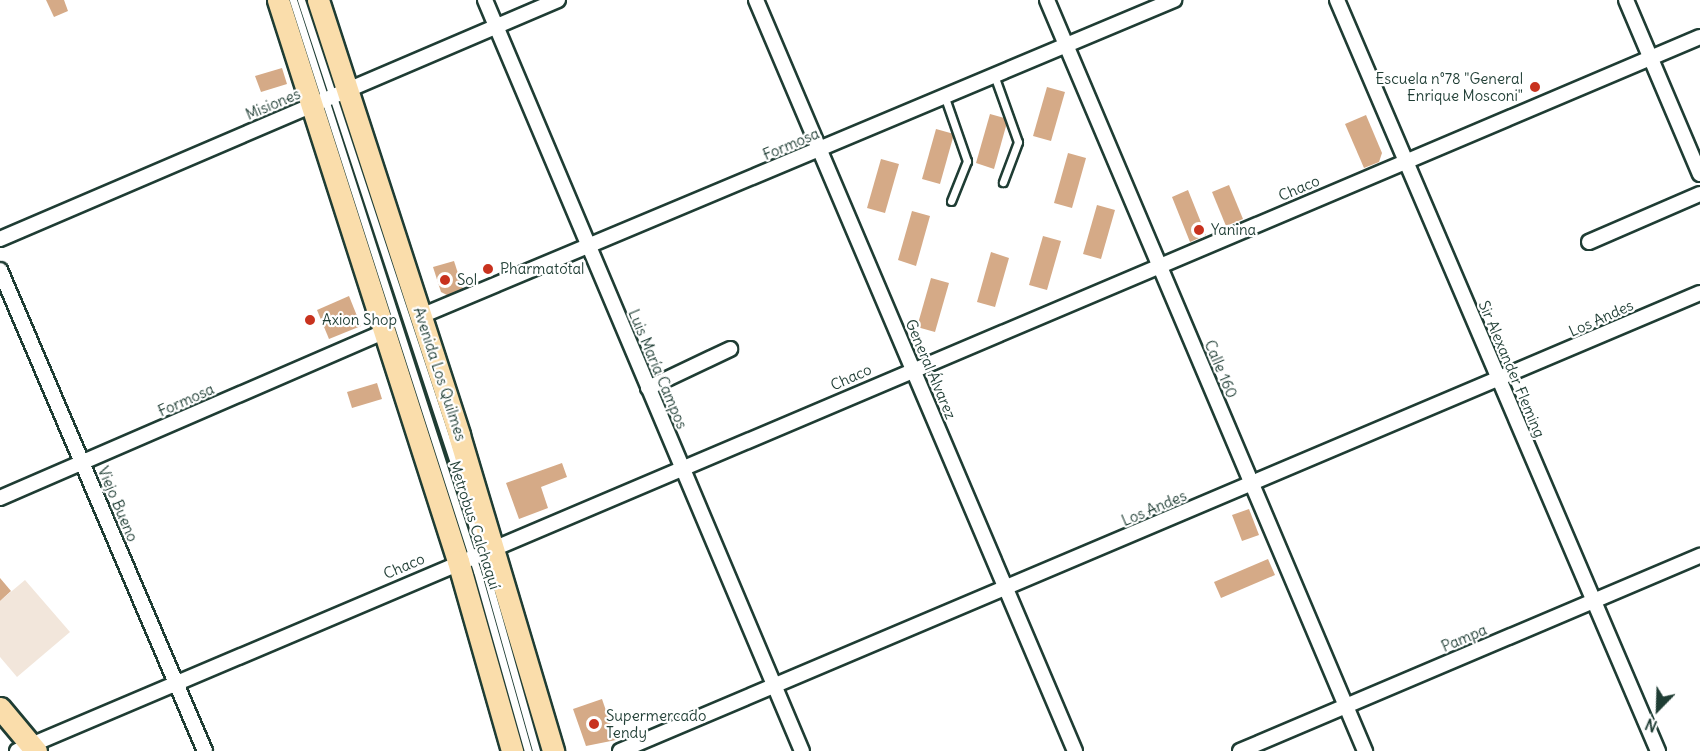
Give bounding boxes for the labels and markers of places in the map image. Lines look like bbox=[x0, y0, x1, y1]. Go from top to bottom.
place label: Escuela n°78 "General Enrique Mosconi" bbox=[1376, 69, 1523, 104]
marker: Escuela n°78 "General Enrique Mosconi" bbox=[1528, 80, 1542, 94]
place label: Yanina bbox=[1211, 221, 1256, 239]
marker: Yanina bbox=[1192, 223, 1206, 237]
place label: Pharmatotal bbox=[500, 260, 584, 278]
marker: Pharmatotal bbox=[481, 262, 495, 276]
place label: Sol bbox=[457, 271, 477, 289]
marker: Sol bbox=[438, 273, 452, 287]
place label: Axion Shop bbox=[322, 311, 397, 329]
marker: Axion Shop bbox=[303, 313, 317, 327]
place label: Supermercado Tendy bbox=[606, 706, 706, 741]
marker: Supermercado Tendy bbox=[587, 717, 601, 731]

